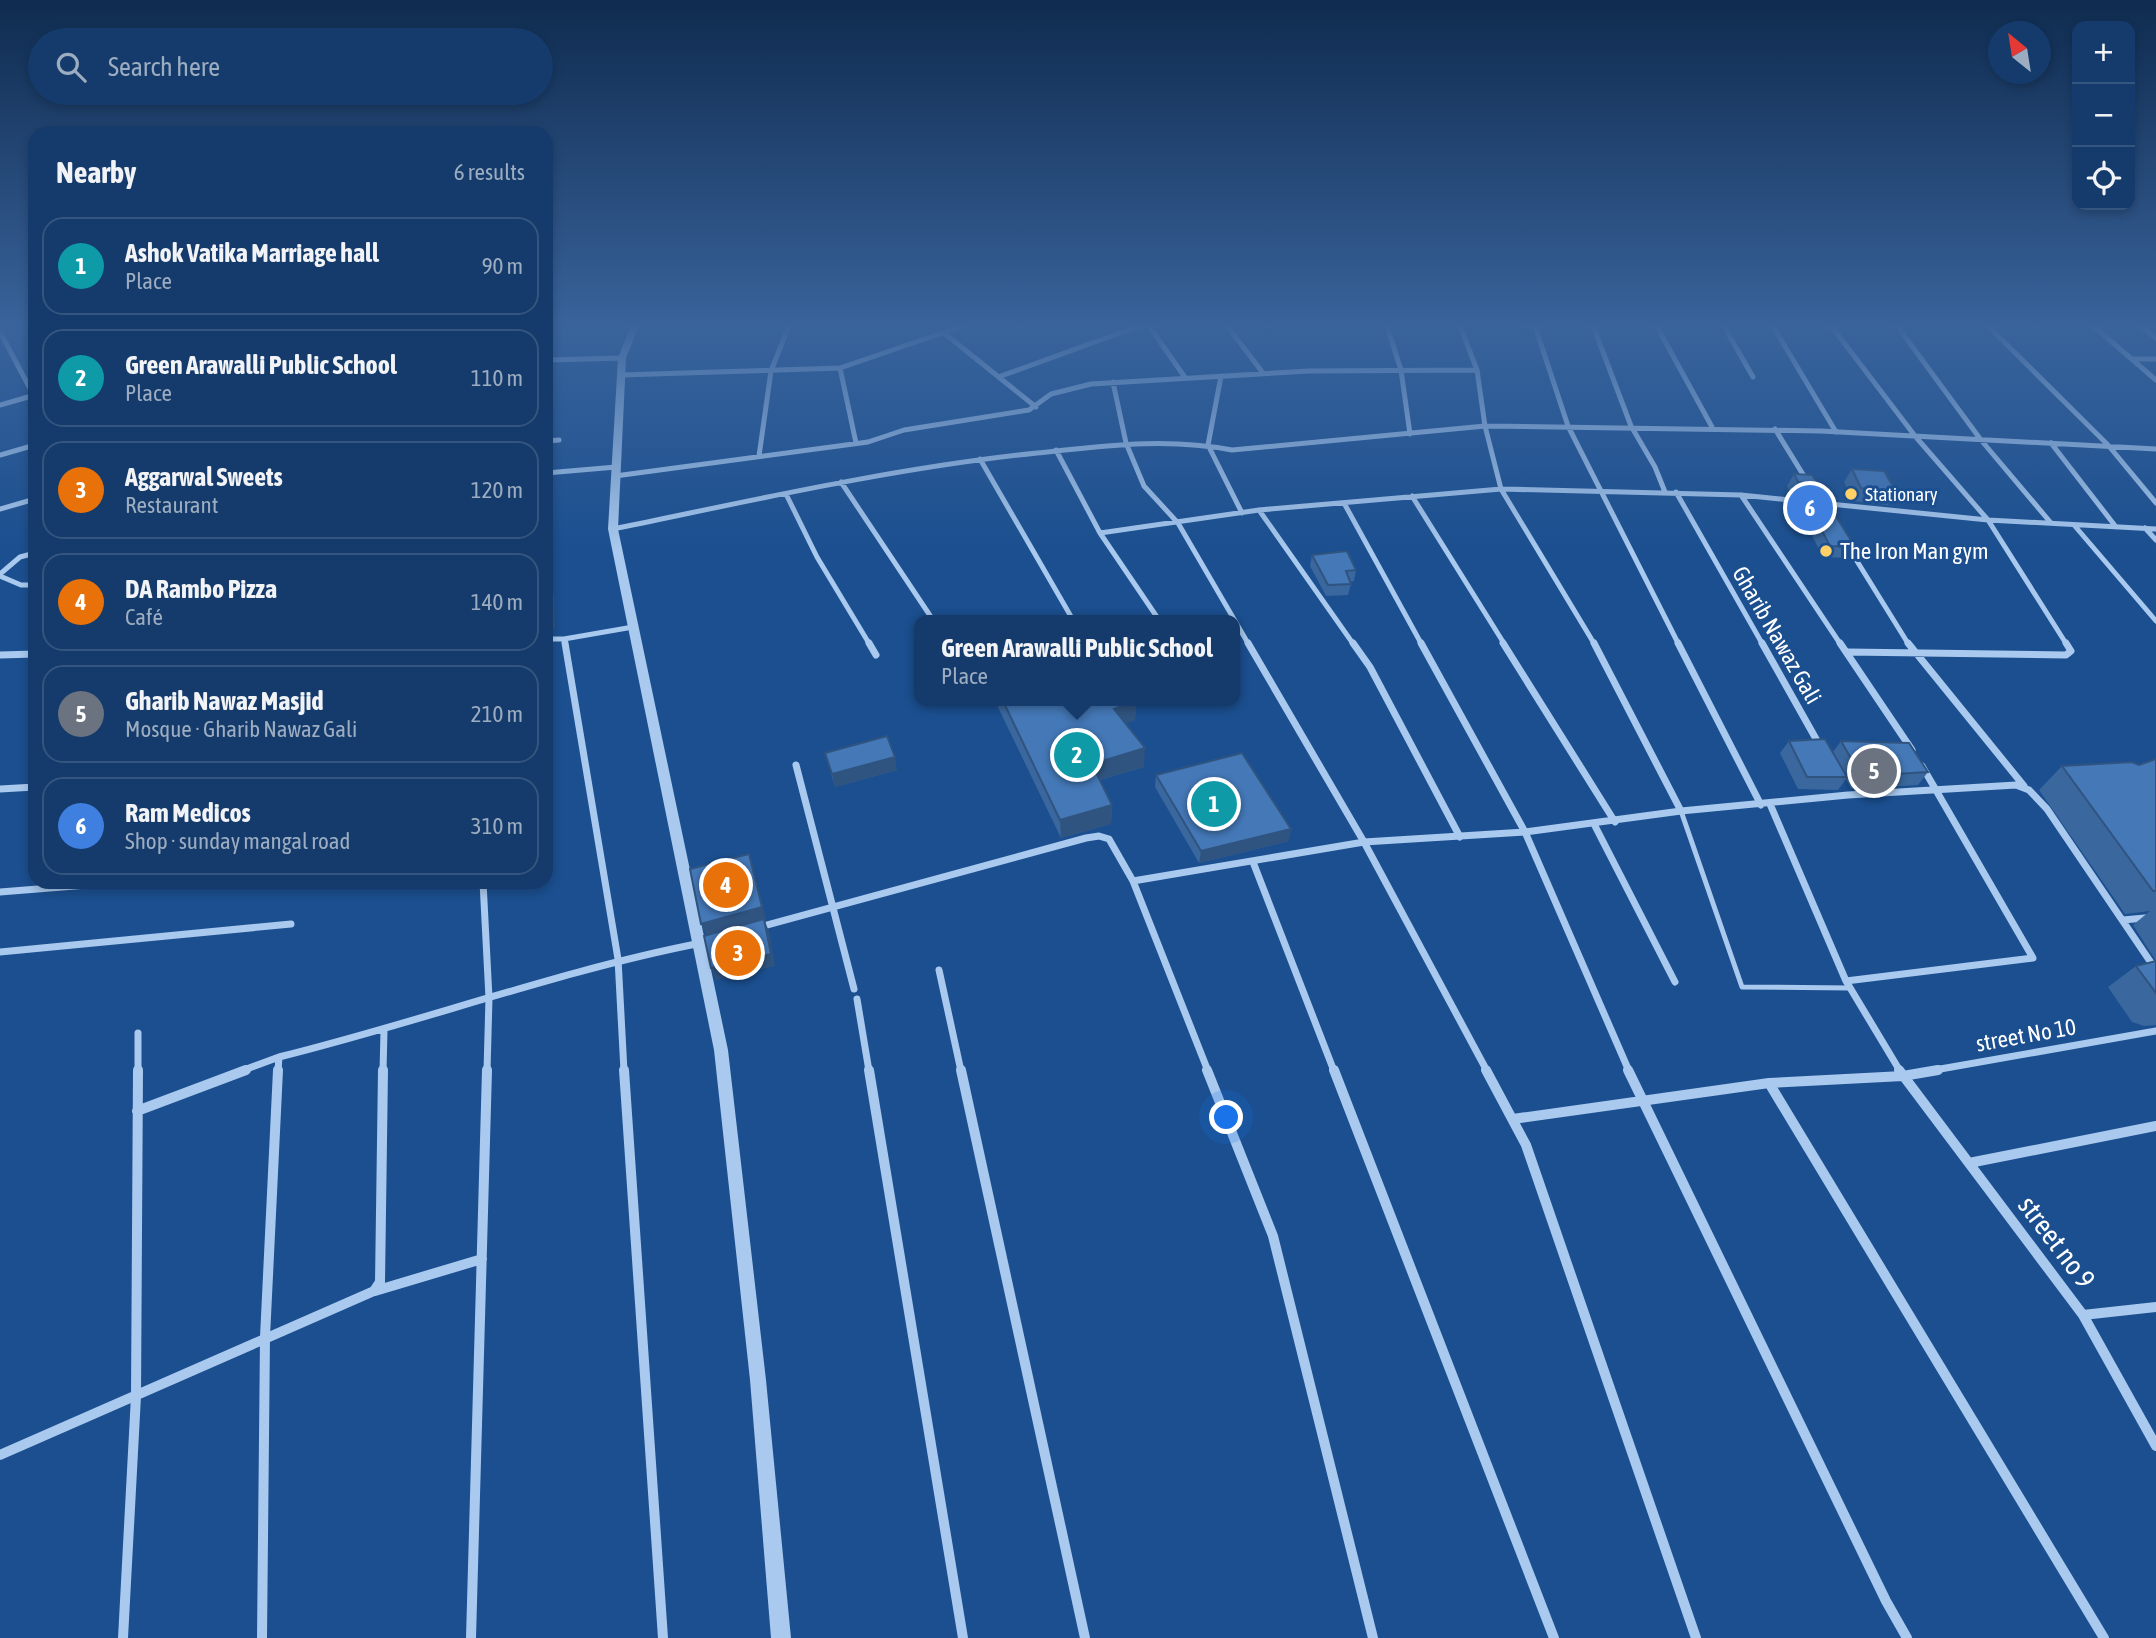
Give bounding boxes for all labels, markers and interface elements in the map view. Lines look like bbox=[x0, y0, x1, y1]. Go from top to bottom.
north arrow bbox=[1988, 21, 2051, 84]
map controls bbox=[2072, 21, 2135, 210]
button: + bbox=[2072, 21, 2135, 84]
search box bbox=[28, 28, 553, 105]
icon: search bbox=[52, 48, 90, 86]
text: Search here bbox=[108, 52, 220, 82]
button: − bbox=[2072, 84, 2135, 147]
button: locate bbox=[2072, 147, 2135, 210]
text: Nearby bbox=[56, 155, 136, 189]
text: 6 results bbox=[454, 159, 525, 185]
text: Ashok Vatika Marriage hall bbox=[125, 238, 379, 268]
text: 1 bbox=[76, 253, 86, 279]
text: 90 m bbox=[482, 253, 523, 279]
text: Place bbox=[125, 268, 172, 294]
text: Green Arawalli Public School bbox=[125, 350, 397, 380]
text: 2 bbox=[76, 365, 86, 391]
text: 110 m bbox=[471, 365, 523, 391]
text: Place bbox=[125, 380, 172, 406]
text: Aggarwal Sweets bbox=[125, 462, 283, 492]
text: 3 bbox=[76, 477, 86, 503]
text: 120 m bbox=[471, 477, 523, 503]
pin: 6 bbox=[1787, 482, 1833, 534]
place label: Stationary bbox=[1865, 483, 1938, 505]
marker: Stationary bbox=[1843, 486, 1859, 502]
text: Restaurant bbox=[125, 492, 218, 518]
place label: The Iron Man gym bbox=[1840, 538, 1989, 564]
marker: The Iron Man gym bbox=[1818, 543, 1834, 559]
street label: Gharib Nawaz Gali bbox=[1727, 562, 1827, 708]
text: DA Rambo Pizza bbox=[125, 574, 277, 604]
text: 4 bbox=[76, 589, 86, 615]
text: 140 m bbox=[471, 589, 523, 615]
text: Café bbox=[125, 604, 163, 630]
popup bbox=[914, 615, 1240, 706]
text: Green Arawalli Public School bbox=[941, 633, 1213, 663]
text: Place bbox=[941, 663, 988, 689]
text: Gharib Nawaz Masjid bbox=[125, 686, 324, 716]
text: 5 bbox=[76, 701, 86, 727]
text: 210 m bbox=[471, 701, 523, 727]
text: Mosque · Gharib Nawaz Gali bbox=[125, 716, 357, 742]
pin: 2 bbox=[1054, 729, 1100, 781]
pin: 5 bbox=[1851, 745, 1897, 797]
pin: 1 bbox=[1191, 778, 1237, 830]
text: Ram Medicos bbox=[125, 798, 251, 828]
text: 6 bbox=[76, 813, 86, 839]
text: 310 m bbox=[471, 813, 523, 839]
text: Shop · sunday mangal road bbox=[125, 828, 350, 854]
pin: 4 bbox=[703, 859, 749, 911]
pin: 3 bbox=[715, 927, 761, 979]
street label: street No 10 bbox=[1974, 1013, 2078, 1057]
your location bbox=[1209, 1100, 1243, 1134]
street label: street no 9 bbox=[2012, 1190, 2102, 1294]

